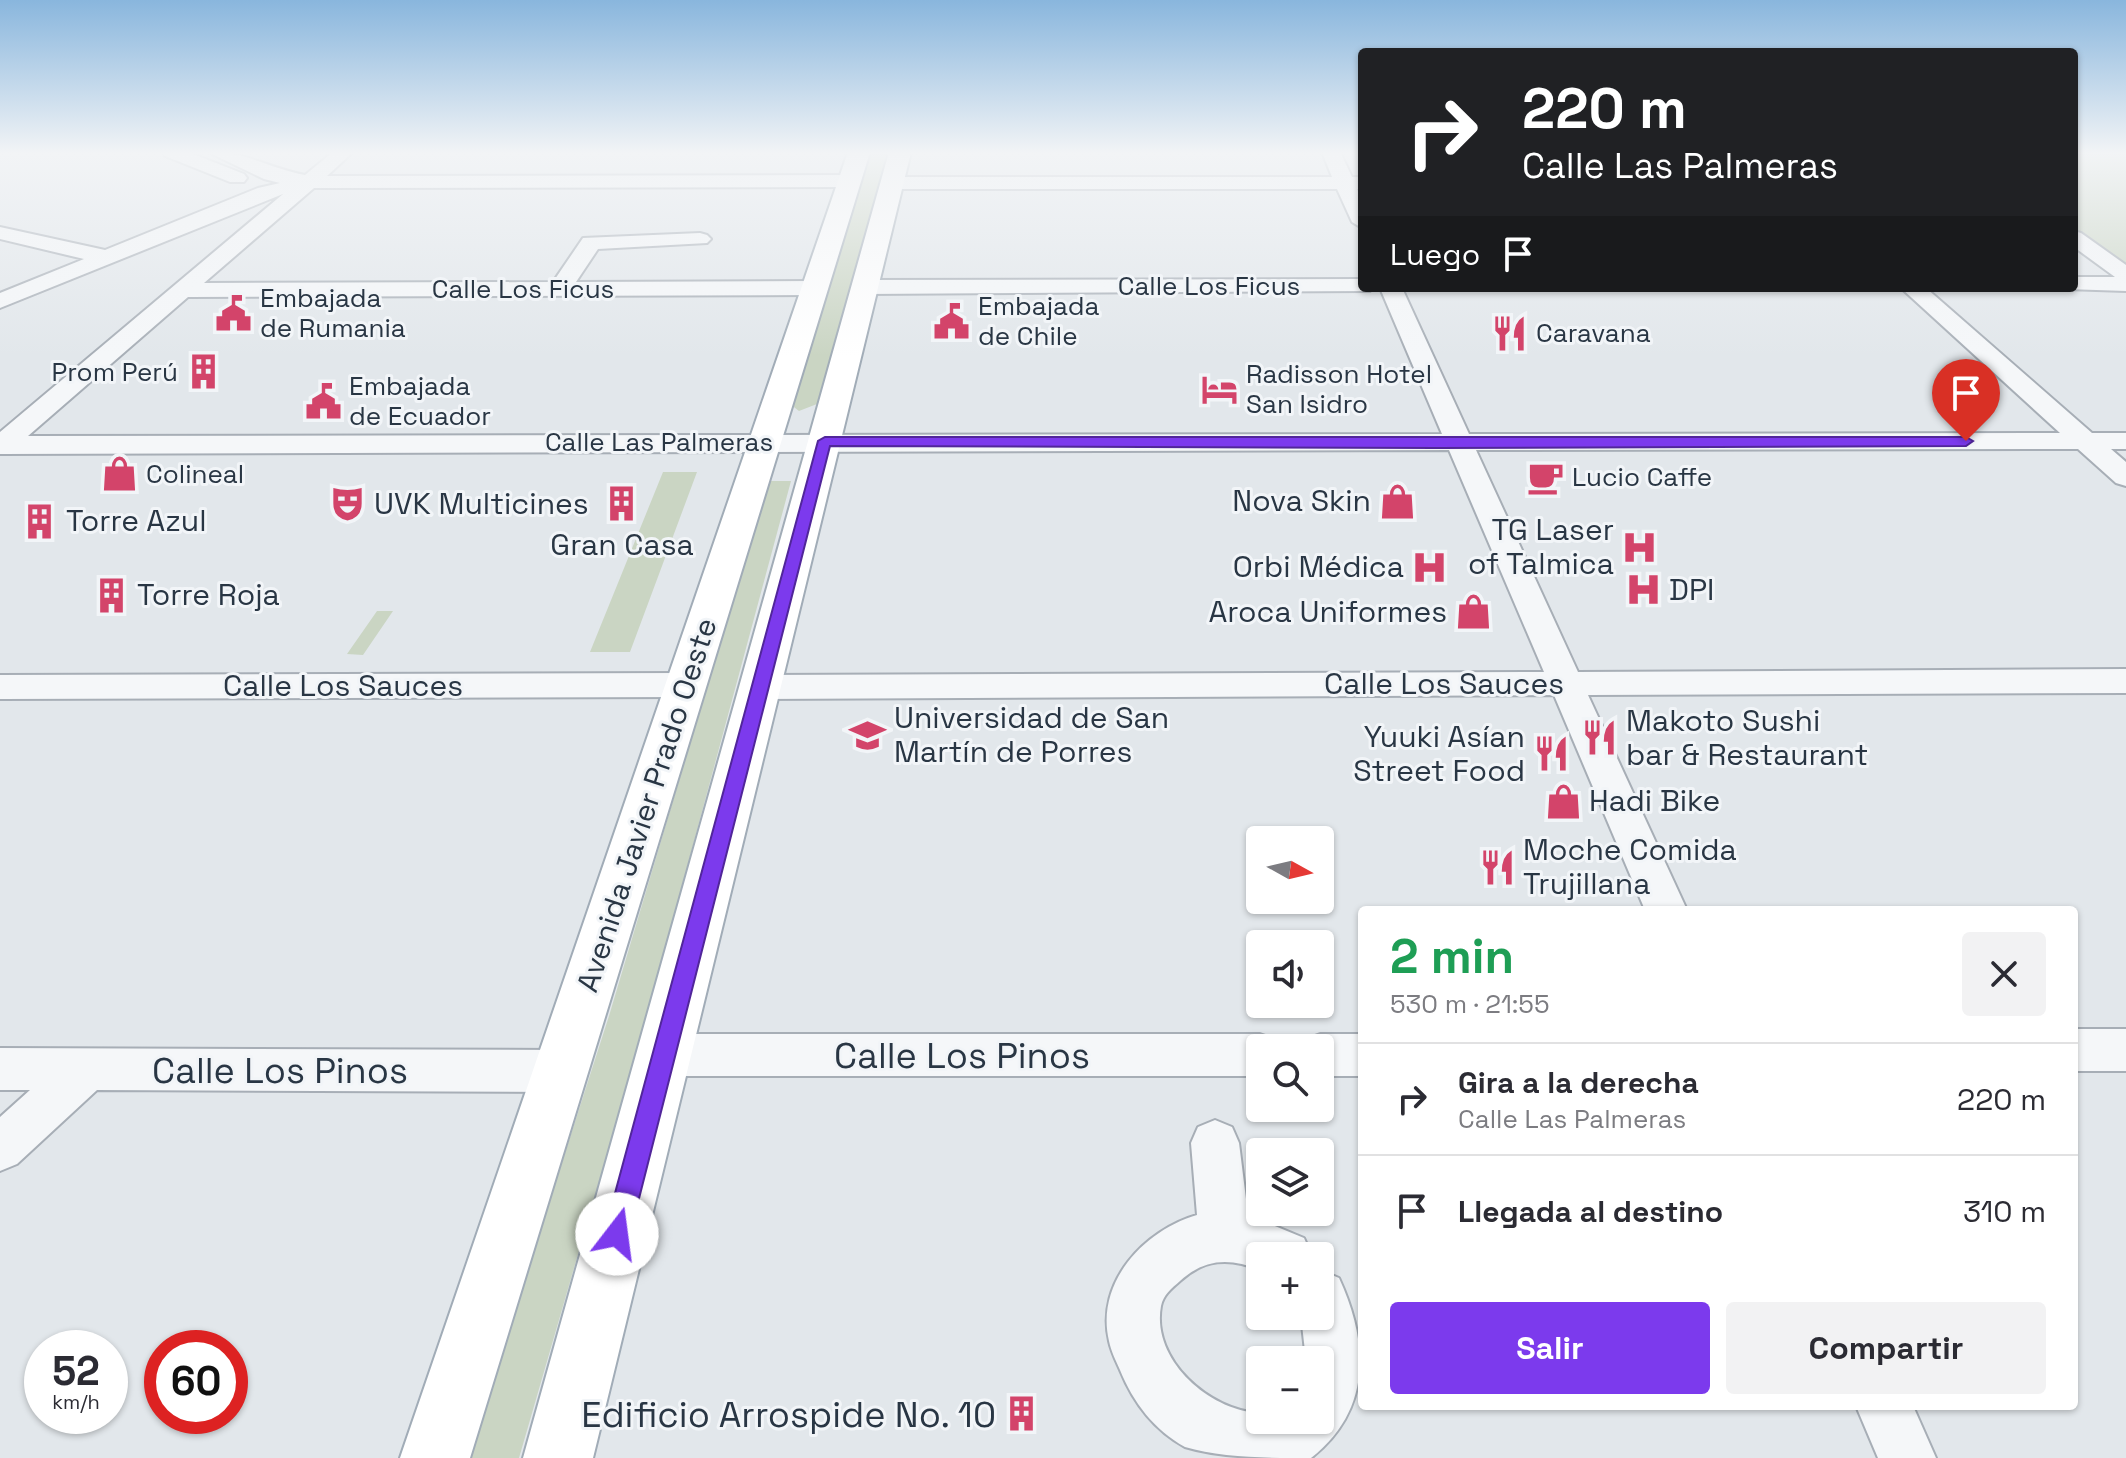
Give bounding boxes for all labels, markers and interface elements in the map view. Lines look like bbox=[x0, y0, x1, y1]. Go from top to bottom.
text: 220 m bbox=[1522, 73, 1687, 144]
icon: right bbox=[1390, 80, 1494, 184]
text: Calle Las Palmeras bbox=[1522, 143, 1838, 189]
icon: arrive bbox=[1496, 232, 1540, 276]
text: Luego bbox=[1390, 235, 1480, 274]
street label: Calle Los Ficus bbox=[1118, 269, 1300, 303]
street label: Calle Los Ficus bbox=[432, 272, 614, 306]
place label: Embajada de Rumania bbox=[260, 281, 406, 345]
place label: Embajada de Chile bbox=[978, 289, 1099, 353]
public building icon: Embajada de Rumania bbox=[215, 294, 253, 332]
public building icon: Embajada de Chile bbox=[933, 302, 971, 340]
restaurant icon: Caravana bbox=[1491, 314, 1529, 352]
place label: Caravana bbox=[1536, 316, 1651, 350]
building icon: Prom Perú bbox=[185, 353, 223, 391]
place label: Prom Perú bbox=[52, 355, 178, 389]
place label: Radisson Hotel San Isidro bbox=[1246, 357, 1432, 421]
pin bbox=[1932, 359, 2000, 441]
place label: Embajada de Ecuador bbox=[349, 369, 491, 433]
hotel icon: Radisson Hotel San Isidro bbox=[1201, 370, 1239, 408]
icon: arrive bbox=[1944, 371, 1988, 415]
public building icon: Embajada de Ecuador bbox=[304, 382, 342, 420]
street label: Calle Las Palmeras bbox=[545, 425, 773, 459]
shop icon: Colineal bbox=[101, 455, 139, 493]
place label: Colineal bbox=[146, 457, 244, 491]
cafe icon: Lucio Caffe bbox=[1527, 458, 1565, 496]
place label: Lucio Caffe bbox=[1572, 460, 1712, 494]
place label: Nova Skin bbox=[1232, 481, 1371, 520]
shop icon: Nova Skin bbox=[1378, 482, 1416, 520]
place label: UVK Multicines bbox=[374, 484, 589, 523]
theatre icon: UVK Multicines bbox=[329, 485, 367, 523]
building icon: Gran Casa bbox=[603, 485, 641, 523]
place label: Torre Azul bbox=[66, 501, 207, 540]
building icon: Torre Azul bbox=[21, 502, 59, 540]
place label: TG Laser of Talmica bbox=[1468, 510, 1614, 583]
place label: Gran Casa bbox=[550, 525, 694, 564]
hospital icon: TG Laser of Talmica bbox=[1621, 528, 1659, 566]
place label: Orbi Médica bbox=[1233, 547, 1404, 586]
hospital icon: Orbi Médica bbox=[1411, 548, 1449, 586]
place label: DPI bbox=[1669, 570, 1714, 609]
hospital icon: DPI bbox=[1624, 571, 1662, 609]
place label: Torre Roja bbox=[137, 575, 280, 614]
building icon: Torre Roja bbox=[92, 576, 130, 614]
place label: Aroca Uniformes bbox=[1208, 592, 1447, 631]
shop icon: Aroca Uniformes bbox=[1454, 593, 1492, 631]
street label: Avenida Javier Prado Oeste bbox=[568, 613, 725, 997]
street label: Calle Los Sauces bbox=[1324, 664, 1564, 703]
street label: Calle Los Sauces bbox=[223, 666, 463, 705]
place label: Universidad de San Martín de Porres bbox=[894, 698, 1169, 771]
place label: Makoto Sushi bar & Restaurant bbox=[1626, 701, 1868, 774]
school or university icon: Universidad de San Martín de Porres bbox=[849, 716, 887, 754]
place label: Yuuki Asían Street Food bbox=[1353, 717, 1525, 790]
restaurant icon: Makoto Sushi bar & Restaurant bbox=[1581, 719, 1619, 757]
restaurant icon: Yuuki Asían Street Food bbox=[1532, 735, 1570, 773]
place label: Hadi Bike bbox=[1589, 781, 1720, 820]
shop icon: Hadi Bike bbox=[1544, 782, 1582, 820]
north arrow bbox=[1246, 826, 1334, 914]
map controls bbox=[1246, 826, 1334, 1434]
place label: Moche Comida Trujillana bbox=[1523, 830, 1737, 903]
restaurant icon: Moche Comida Trujillana bbox=[1478, 848, 1516, 886]
text: 2 min bbox=[1390, 926, 1514, 987]
button: sound bbox=[1246, 930, 1334, 1018]
button: close bbox=[1962, 932, 2046, 1016]
text: 530 m · 21:55 bbox=[1390, 987, 1549, 1021]
street label: Calle Los Pinos bbox=[834, 1033, 1090, 1079]
button: search bbox=[1246, 1034, 1334, 1122]
street label: Calle Los Pinos bbox=[152, 1048, 408, 1094]
text: Gira a la derecha bbox=[1458, 1063, 1699, 1102]
icon: right bbox=[1390, 1077, 1434, 1121]
text: 220 m bbox=[1957, 1080, 2046, 1119]
text: Calle Las Palmeras bbox=[1458, 1102, 1686, 1136]
button: layers bbox=[1246, 1138, 1334, 1226]
icon: arrive bbox=[1390, 1189, 1434, 1233]
position arrow bbox=[575, 1192, 659, 1276]
text: Llegada al destino bbox=[1458, 1192, 1723, 1231]
text: 310 m bbox=[1963, 1192, 2046, 1231]
button: + bbox=[1246, 1242, 1334, 1330]
button: Salir bbox=[1390, 1302, 1710, 1394]
button: Compartir bbox=[1726, 1302, 2046, 1394]
speed limit sign: 60 bbox=[144, 1330, 248, 1434]
text: 52 bbox=[52, 1346, 100, 1397]
button: − bbox=[1246, 1346, 1334, 1434]
text: km/h bbox=[52, 1389, 100, 1415]
place label: Edificio Arrospide No. 10 bbox=[581, 1392, 996, 1438]
building icon: Edificio Arrospide No. 10 bbox=[1003, 1395, 1041, 1433]

